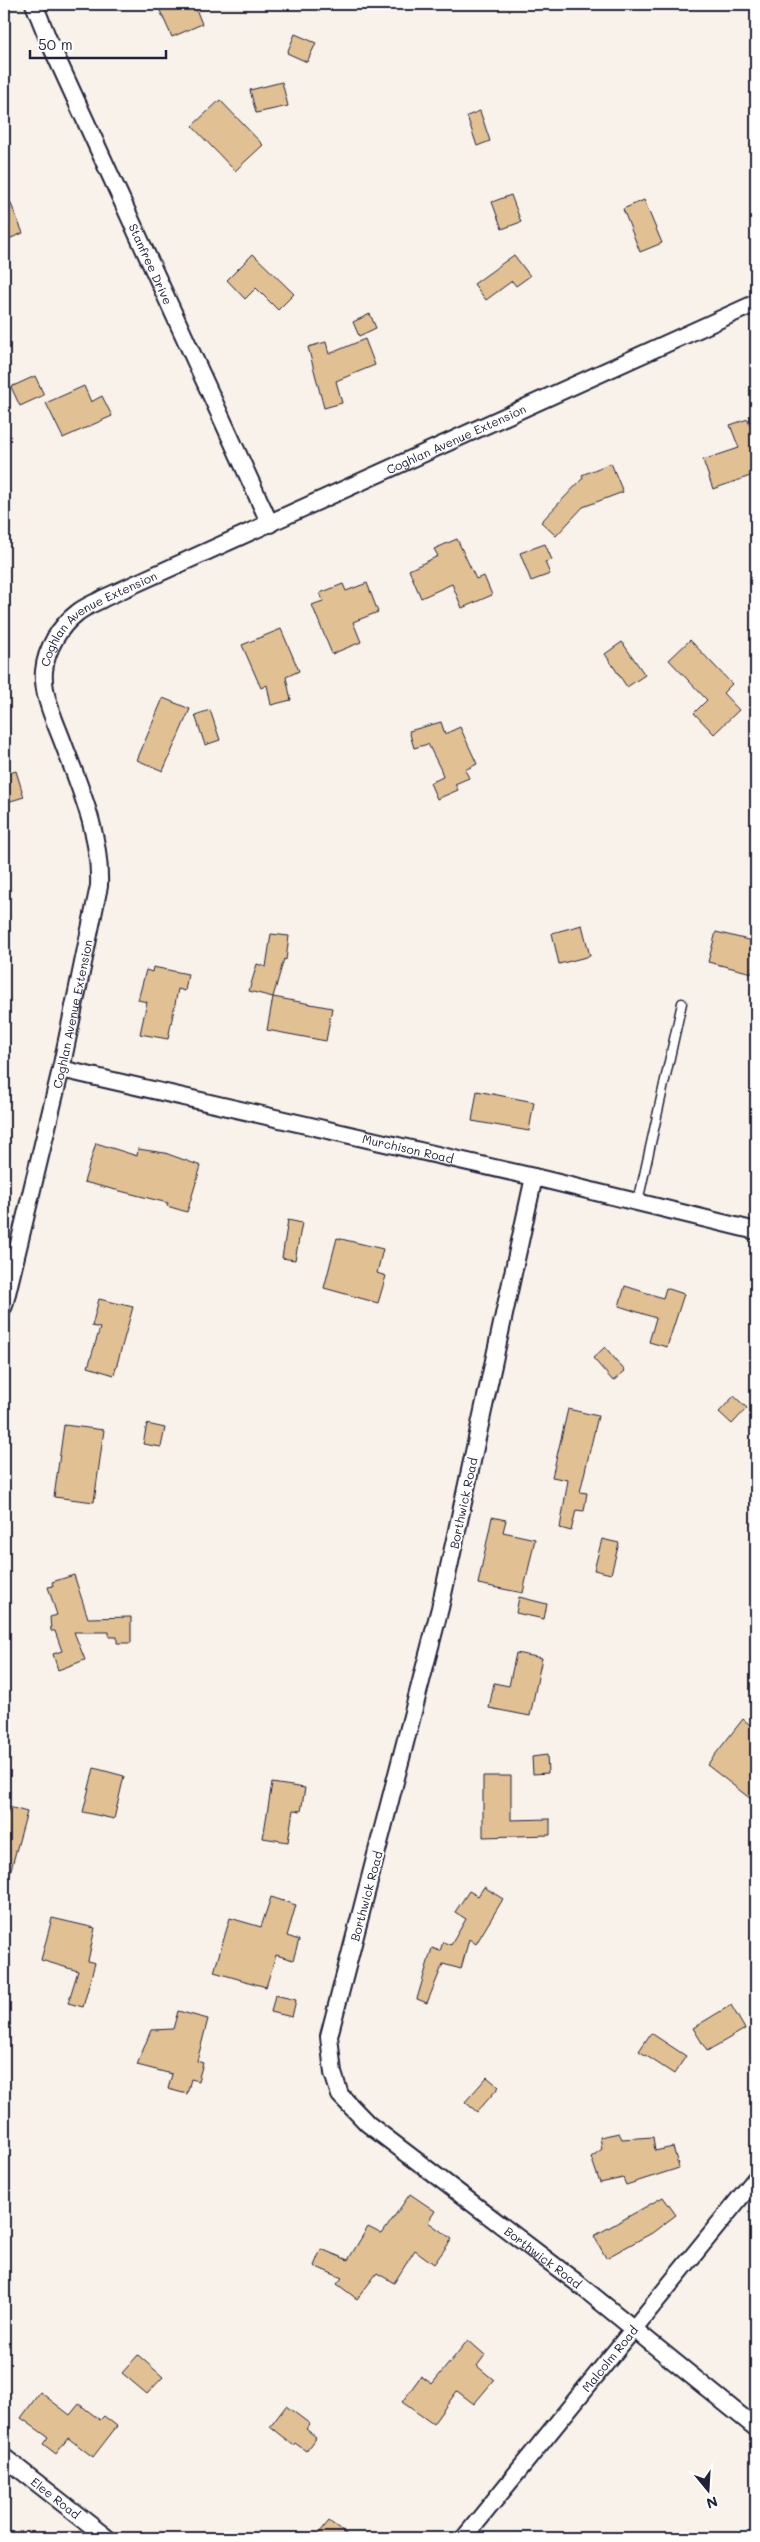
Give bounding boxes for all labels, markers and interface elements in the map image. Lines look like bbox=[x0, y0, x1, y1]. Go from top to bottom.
scale bar bbox=[30, 28, 166, 60]
text: 50 m bbox=[38, 34, 73, 54]
street label: Stanfree Drive bbox=[125, 221, 176, 307]
street label: Coghlan Avenue Extension bbox=[384, 400, 528, 477]
street label: Coghlan Avenue Extension bbox=[37, 567, 159, 668]
street label: Coghlan Avenue Extension bbox=[49, 938, 96, 1090]
street label: Murchison Road bbox=[361, 1130, 456, 1166]
street label: Borthwick Road bbox=[446, 1456, 481, 1550]
street label: Borthwick Road bbox=[346, 1849, 386, 1943]
street label: Borthwick Road bbox=[501, 2223, 585, 2292]
street label: Malcolm Road bbox=[578, 2322, 641, 2395]
north arrow bbox=[682, 2464, 732, 2514]
street label: Elee Road bbox=[28, 2473, 84, 2522]
text: N bbox=[704, 2492, 720, 2514]

